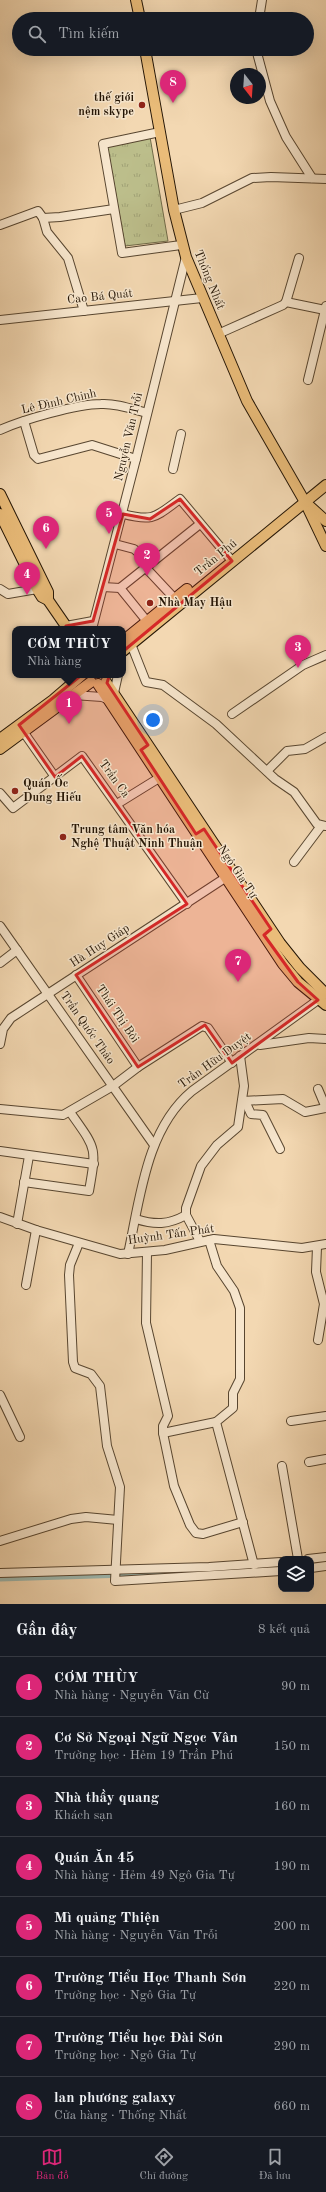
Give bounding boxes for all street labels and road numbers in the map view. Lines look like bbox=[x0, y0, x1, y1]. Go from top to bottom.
street label: Thống Nhất bbox=[192, 248, 227, 312]
street label: Cao Bá Quát bbox=[67, 288, 133, 306]
street label: Lê Đình Chinh bbox=[20, 387, 98, 416]
street label: Nguyễn Văn Trỗi bbox=[112, 391, 145, 483]
street label: Trần Phú bbox=[191, 536, 240, 579]
street label: Trần Ca bbox=[96, 757, 133, 800]
street label: Ngô Gia Tự bbox=[215, 843, 259, 901]
street label: Hà Huy Giáp bbox=[68, 922, 132, 970]
street label: Thái Thị Bôi bbox=[93, 983, 141, 1045]
street label: Trần Quốc Thảo bbox=[58, 988, 118, 1067]
street label: Trần Hữu Duyệt bbox=[175, 1029, 254, 1091]
street label: Huỳnh Tấn Phát bbox=[127, 1222, 215, 1247]

